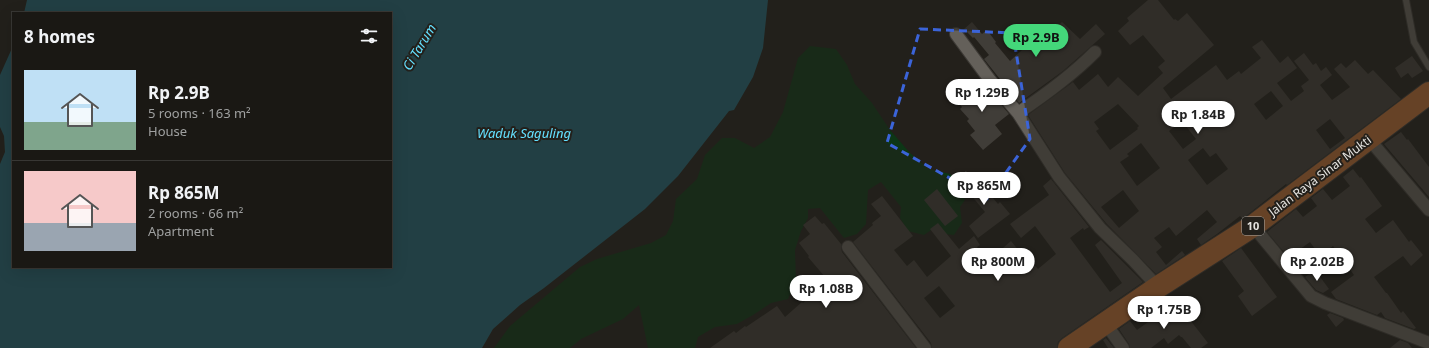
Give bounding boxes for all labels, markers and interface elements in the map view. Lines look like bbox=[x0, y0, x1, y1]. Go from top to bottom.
water label: Ci Tarum bbox=[398, 20, 440, 74]
pin: Rp 2.9B bbox=[999, 24, 1073, 58]
text: 8 homes bbox=[24, 25, 95, 48]
icon: filters bbox=[358, 25, 380, 47]
text: Rp 2.9B bbox=[1012, 28, 1060, 46]
pin: Rp 1.29B bbox=[941, 79, 1023, 113]
text: Rp 2.9B bbox=[148, 81, 210, 104]
text: Rp 1.29B bbox=[955, 83, 1009, 101]
icon: home bbox=[56, 86, 104, 134]
pin: Rp 1.84B bbox=[1157, 101, 1239, 135]
text: 5 rooms · 163 m² bbox=[148, 104, 251, 122]
text: Rp 1.84B bbox=[1171, 105, 1225, 123]
text: House bbox=[148, 122, 187, 140]
water label: Waduk Saguling bbox=[477, 124, 571, 142]
street label: Jalan Raya Sinar Mukti bbox=[1264, 131, 1375, 220]
pin: Rp 865M bbox=[947, 172, 1021, 206]
text: Rp 865M bbox=[957, 176, 1011, 194]
text: Rp 865M bbox=[148, 181, 220, 204]
icon: home bbox=[56, 187, 104, 235]
text: 2 rooms · 66 m² bbox=[148, 204, 243, 222]
road number: 10 bbox=[1242, 217, 1264, 235]
text: Apartment bbox=[148, 222, 214, 240]
pin: Rp 800M bbox=[961, 248, 1035, 282]
pin: Rp 2.02B bbox=[1276, 248, 1358, 282]
text: Rp 800M bbox=[971, 252, 1025, 270]
text: Rp 2.02B bbox=[1290, 252, 1344, 270]
pin: Rp 1.08B bbox=[785, 275, 867, 309]
text: Rp 1.08B bbox=[799, 279, 853, 297]
pin: Rp 1.75B bbox=[1123, 296, 1205, 330]
text: Rp 1.75B bbox=[1137, 300, 1191, 318]

